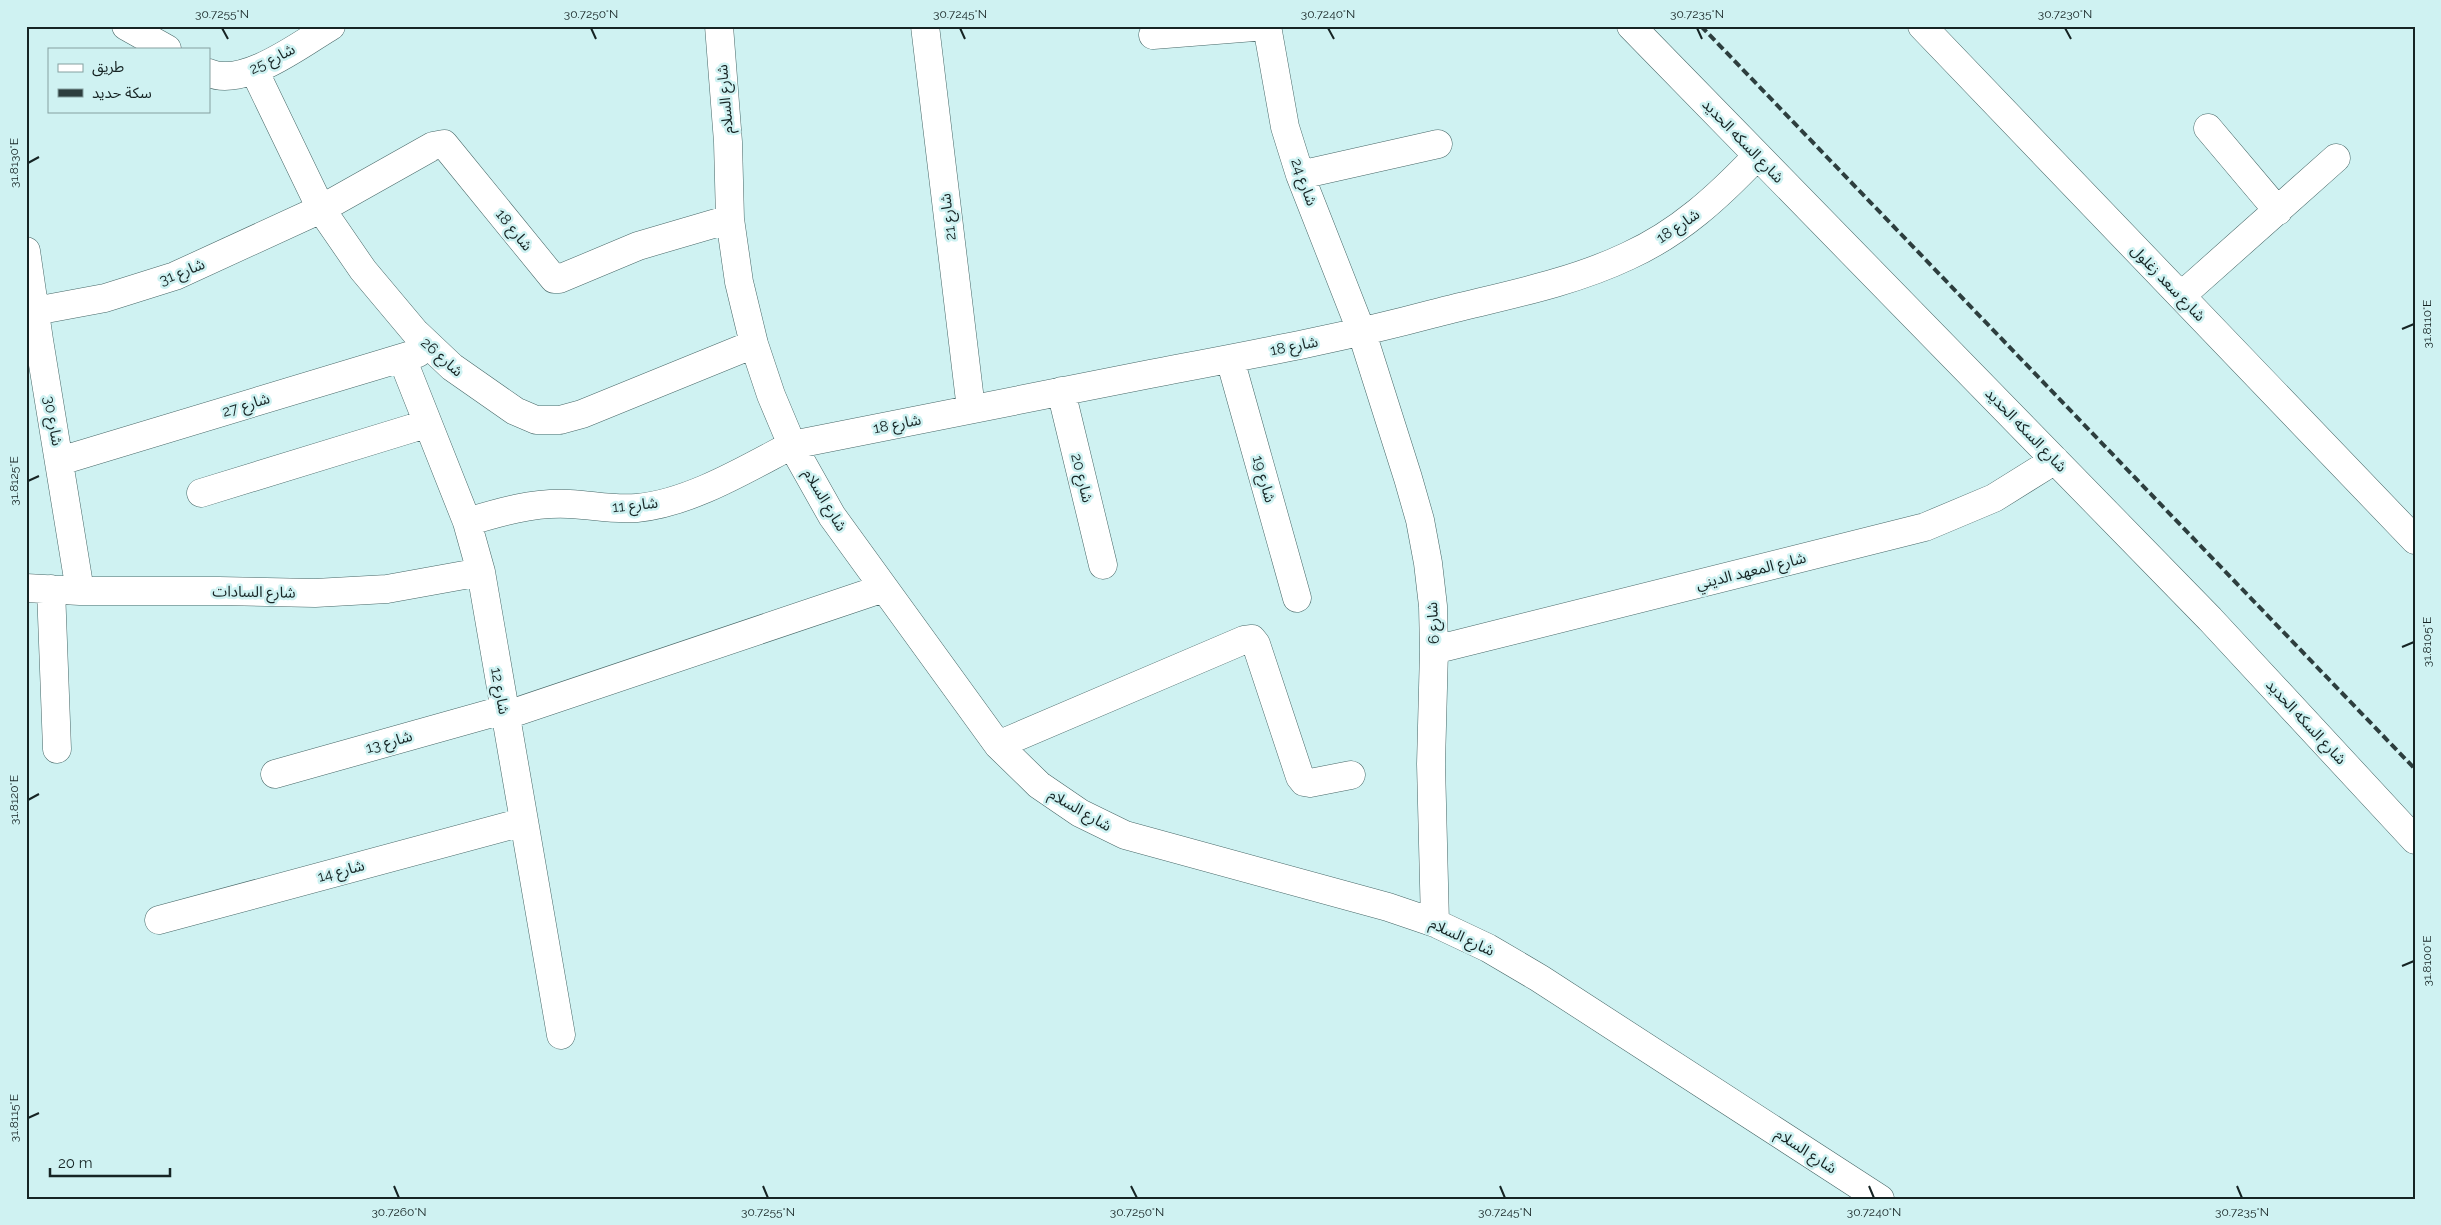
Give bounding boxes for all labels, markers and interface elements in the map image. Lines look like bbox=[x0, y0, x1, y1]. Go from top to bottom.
text: 30.7255°N bbox=[195, 7, 249, 21]
text: 30.7250°N bbox=[564, 7, 618, 21]
text: 30.7245°N bbox=[933, 7, 987, 21]
text: 30.7240°N bbox=[1301, 7, 1355, 21]
text: 30.7235°N bbox=[1670, 7, 1724, 21]
text: 30.7230°N bbox=[2038, 7, 2092, 21]
street label: شارع 25 bbox=[246, 40, 300, 81]
legend bbox=[48, 48, 210, 112]
text: طريق bbox=[92, 58, 124, 77]
street label: شارع السلام bbox=[713, 63, 740, 134]
text: سكة حديد bbox=[92, 84, 152, 102]
street label: شارع السكه الحديد bbox=[1696, 95, 1788, 189]
text: 31.8130°E bbox=[7, 138, 21, 188]
street label: شارع 24 bbox=[1284, 156, 1321, 209]
street label: شارع 21 bbox=[936, 192, 963, 242]
street label: شارع 18 bbox=[1653, 205, 1705, 249]
street label: شارع 18 bbox=[489, 206, 536, 257]
street label: شارع سعد زغلول bbox=[2125, 241, 2209, 327]
street label: شارع 31 bbox=[157, 255, 209, 292]
text: 31.8110°E bbox=[2420, 300, 2434, 348]
street label: شارع 18 bbox=[1269, 333, 1320, 362]
street label: شارع 26 bbox=[415, 334, 467, 383]
street label: شارع السكه الحديد bbox=[1979, 384, 2071, 478]
street label: شارع 27 bbox=[220, 389, 273, 424]
street label: شارع 30 bbox=[37, 395, 66, 448]
street label: شارع 18 bbox=[872, 411, 923, 440]
street label: شارع 20 bbox=[1064, 452, 1097, 505]
street label: شارع 19 bbox=[1246, 453, 1279, 506]
text: 31.8125°E bbox=[7, 456, 21, 506]
street label: شارع السلام bbox=[797, 466, 851, 536]
street label: شارع 11 bbox=[611, 494, 659, 519]
street label: شارع المعهد الديني bbox=[1694, 549, 1809, 596]
street label: شارع السادات bbox=[212, 582, 296, 605]
street label: شارع 6 bbox=[1423, 601, 1446, 644]
text: 31.8105°E bbox=[2420, 617, 2434, 667]
street label: شارع 12 bbox=[484, 666, 513, 717]
street label: شارع السكه الحديد bbox=[2260, 676, 2350, 770]
street label: شارع 13 bbox=[364, 727, 415, 760]
text: 31.8120°E bbox=[7, 775, 21, 825]
street label: شارع السلام bbox=[1044, 785, 1115, 838]
street label: شارع 14 bbox=[316, 856, 367, 889]
street label: شارع السلام bbox=[1425, 914, 1498, 963]
text: 31.8100°E bbox=[2420, 935, 2434, 987]
text: 31.8115°E bbox=[7, 1094, 21, 1142]
street label: شارع السلام bbox=[1770, 1125, 1840, 1180]
scale bar bbox=[50, 1145, 170, 1177]
text: 20 m bbox=[58, 1154, 93, 1172]
text: 30.7260°N bbox=[371, 1205, 427, 1219]
text: 30.7255°N bbox=[741, 1205, 795, 1219]
text: 30.7250°N bbox=[1110, 1205, 1164, 1219]
text: 30.7245°N bbox=[1478, 1205, 1532, 1219]
text: 30.7240°N bbox=[1847, 1205, 1901, 1219]
text: 30.7235°N bbox=[2215, 1205, 2269, 1219]

